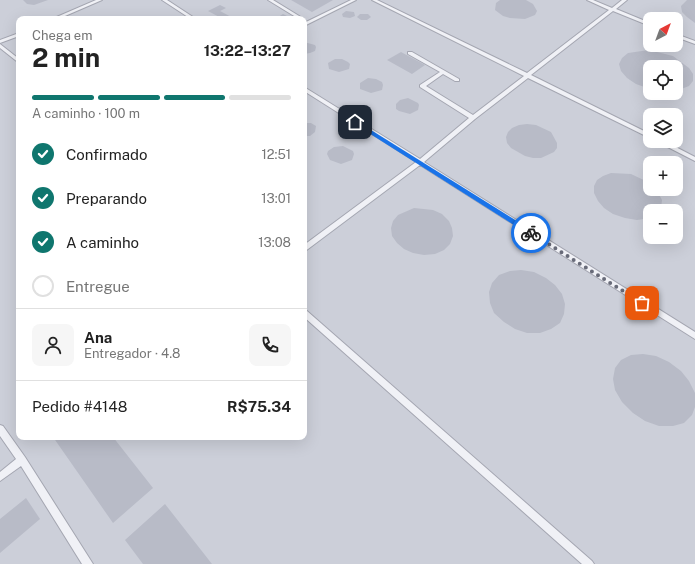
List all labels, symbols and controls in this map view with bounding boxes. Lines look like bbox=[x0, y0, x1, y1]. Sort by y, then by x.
north arrow bbox=[643, 12, 683, 52]
map controls bbox=[643, 12, 683, 244]
text: Chega em bbox=[32, 28, 92, 43]
text: 2 min bbox=[32, 42, 100, 73]
text: 13:22–13:27 bbox=[204, 42, 291, 59]
button: locate bbox=[643, 60, 683, 100]
pin bbox=[338, 105, 372, 139]
text: A caminho · 100 m bbox=[32, 106, 140, 121]
button: layers bbox=[643, 108, 683, 148]
icon: home bbox=[344, 111, 366, 133]
icon: check bbox=[32, 143, 54, 165]
text: Confirmado bbox=[66, 146, 147, 163]
text: 12:51 bbox=[261, 147, 291, 162]
button: + bbox=[643, 156, 683, 196]
icon: check bbox=[32, 187, 54, 209]
text: Preparando bbox=[66, 190, 147, 207]
text: 13:01 bbox=[261, 191, 291, 206]
button: − bbox=[643, 204, 683, 244]
courier bbox=[511, 213, 551, 253]
icon: bike bbox=[520, 222, 542, 244]
icon: check bbox=[32, 231, 54, 253]
text: A caminho bbox=[66, 234, 139, 251]
text: 13:08 bbox=[258, 235, 291, 250]
text: Entregue bbox=[66, 278, 130, 295]
pin bbox=[625, 286, 659, 320]
icon: bag bbox=[631, 292, 653, 314]
button: person bbox=[32, 324, 74, 366]
button: phone bbox=[249, 324, 291, 366]
text: Ana bbox=[84, 329, 112, 346]
text: Entregador · 4.8 bbox=[84, 346, 180, 361]
text: Pedido #4148 bbox=[32, 398, 127, 415]
text: R$75.34 bbox=[227, 398, 291, 415]

